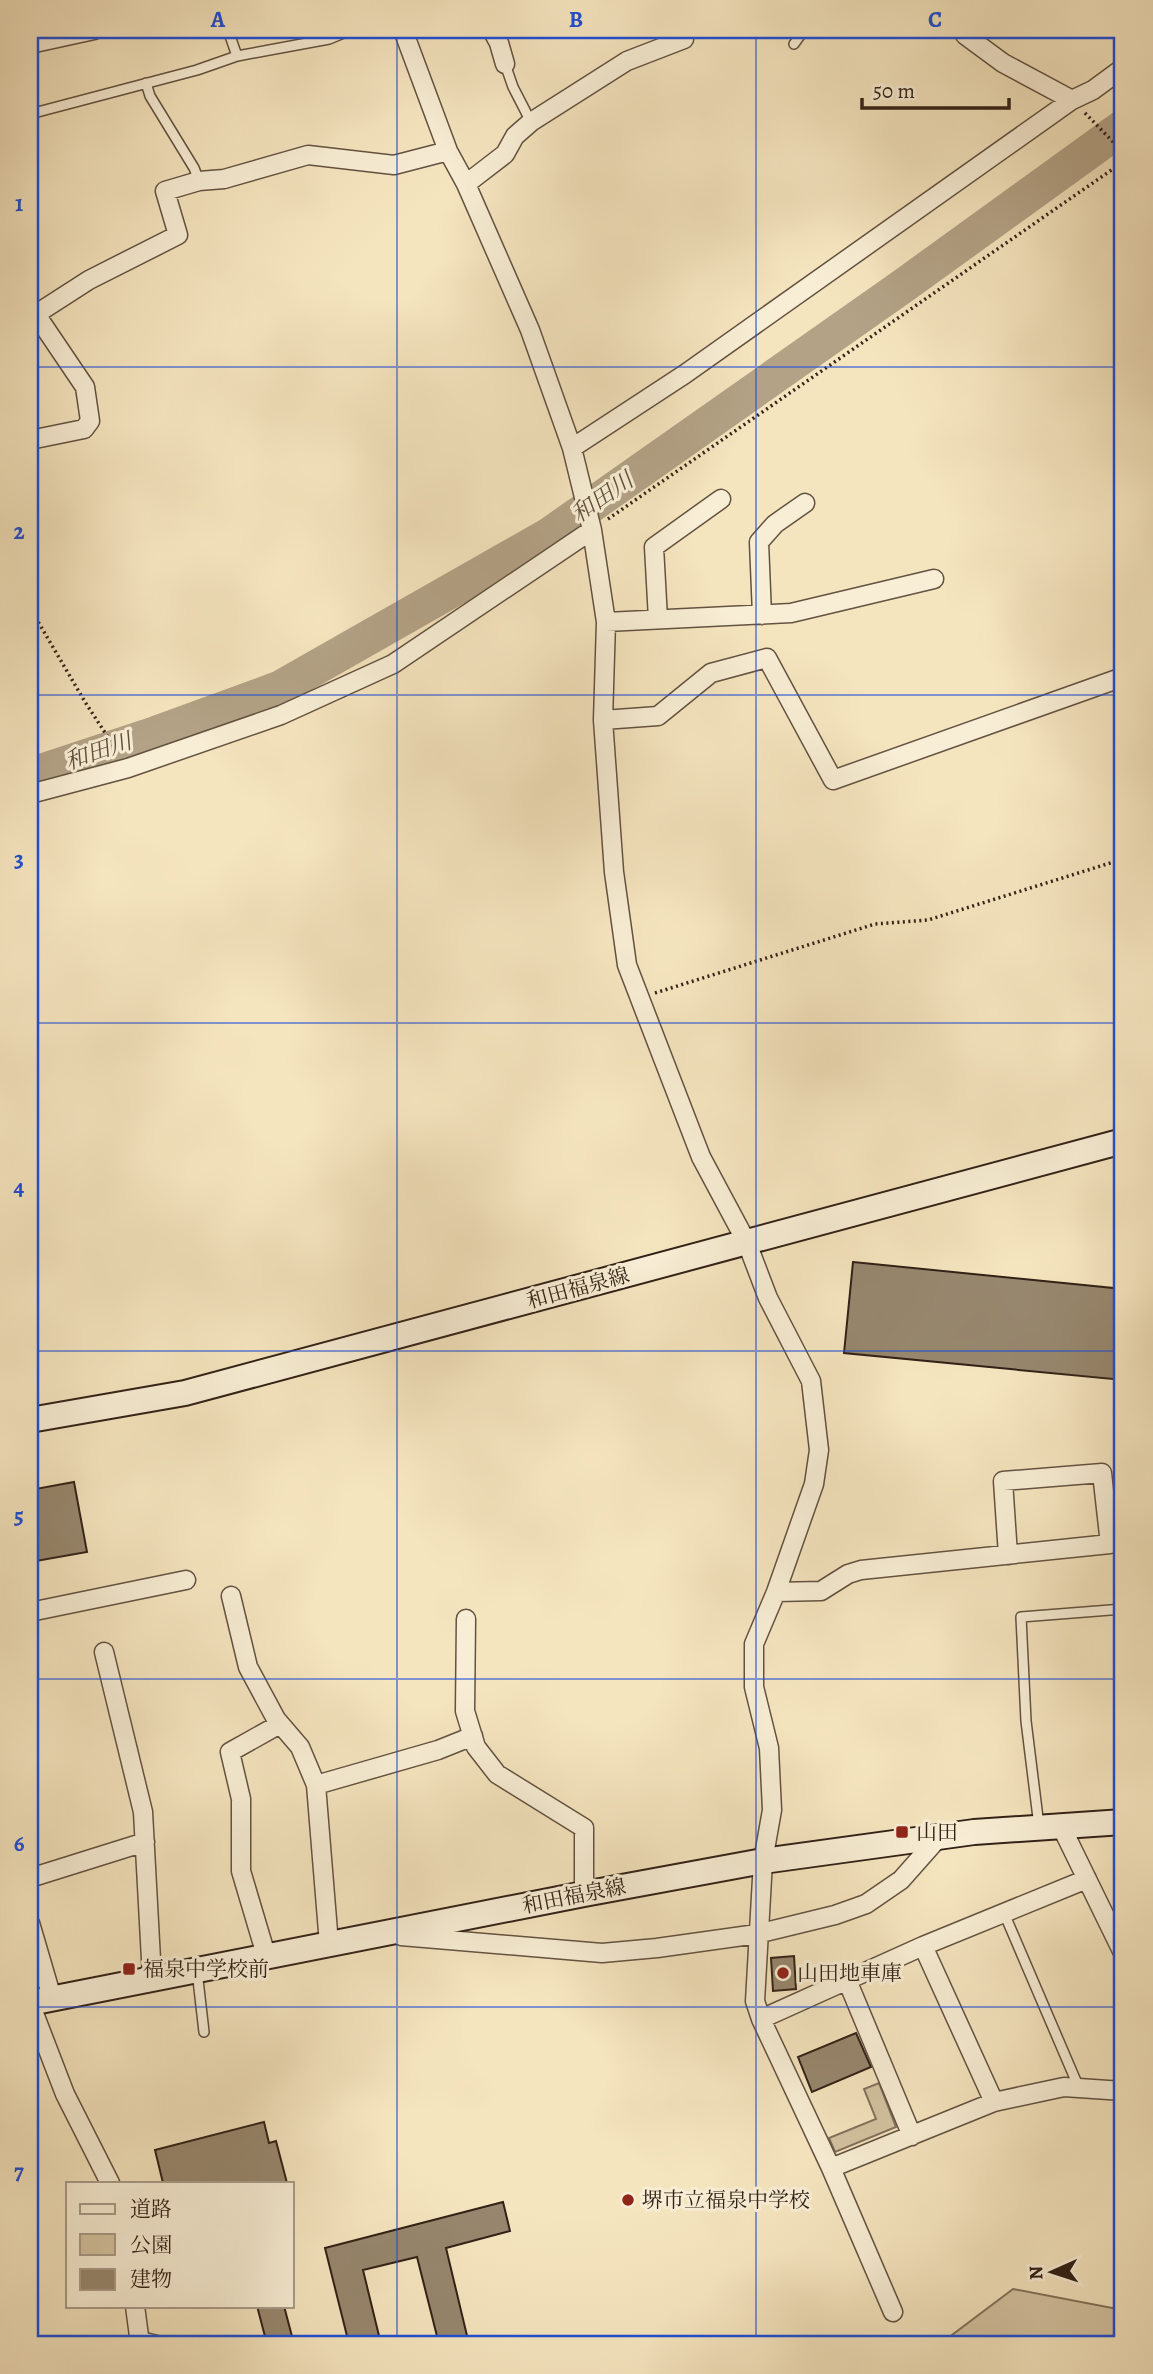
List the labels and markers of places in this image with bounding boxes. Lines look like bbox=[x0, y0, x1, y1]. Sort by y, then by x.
place label: 山田 bbox=[916, 1818, 958, 1846]
marker: 山田 bbox=[894, 1824, 910, 1840]
place label: 福泉中学校前 bbox=[143, 1955, 269, 1983]
place label: 山田地車庫 bbox=[797, 1959, 902, 1987]
marker: 福泉中学校前 bbox=[121, 1961, 137, 1977]
marker: 山田地車庫 bbox=[775, 1965, 791, 1981]
place label: 堺市立福泉中学校 bbox=[642, 2186, 810, 2214]
marker: 堺市立福泉中学校 bbox=[620, 2192, 636, 2208]

